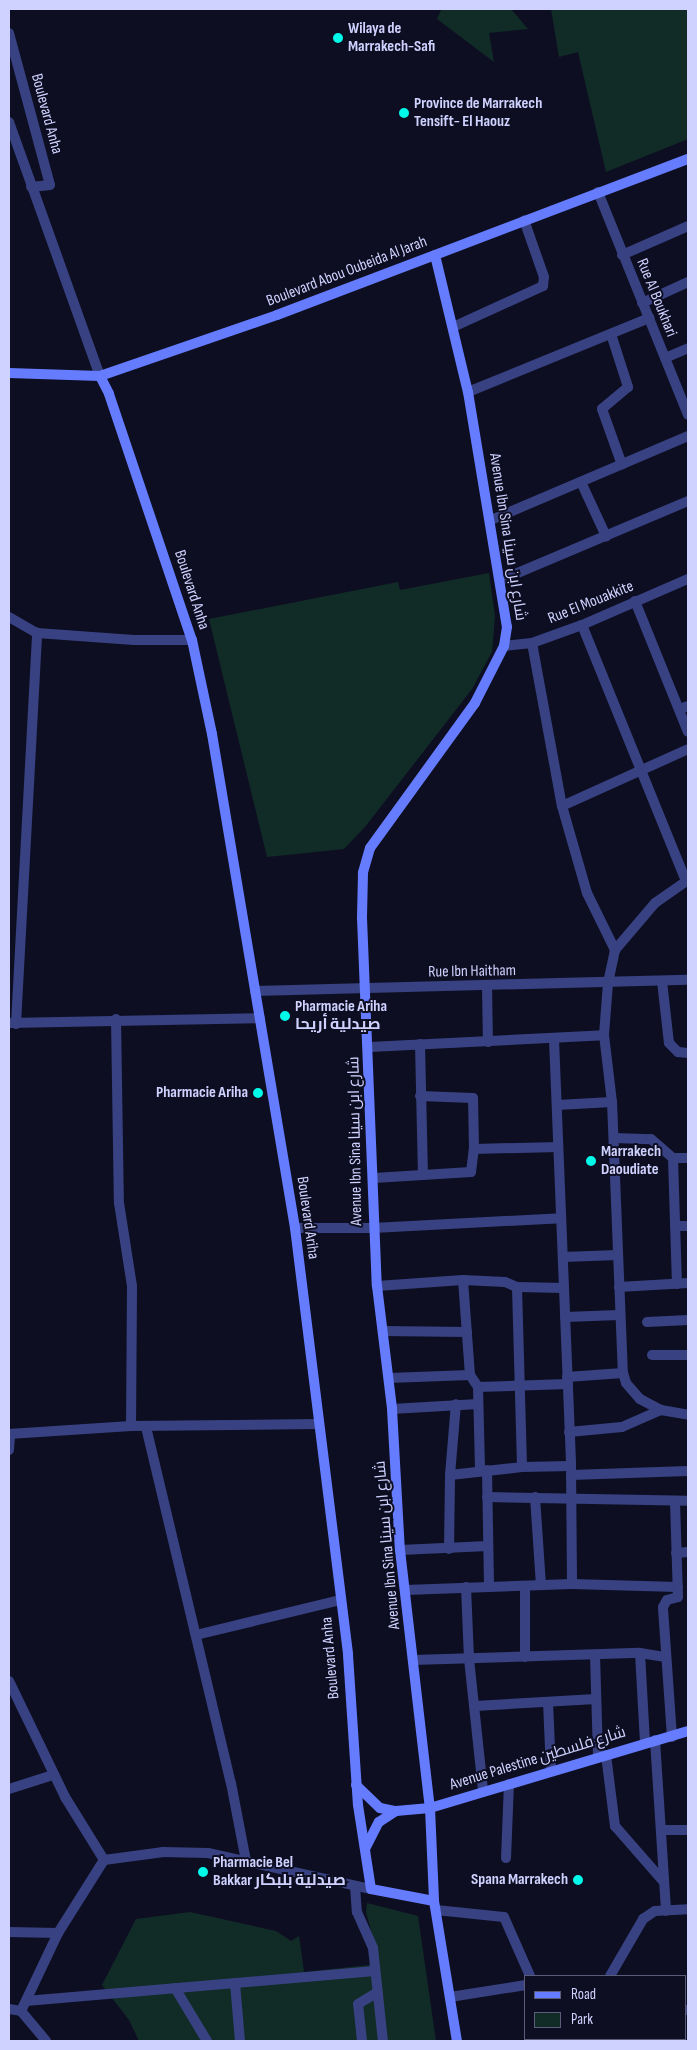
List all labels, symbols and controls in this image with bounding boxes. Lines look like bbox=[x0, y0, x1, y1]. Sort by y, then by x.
place label: Wilaya de Marrakech-Safi bbox=[348, 19, 435, 57]
marker: Wilaya de Marrakech-Safi bbox=[332, 32, 344, 44]
street label: Boulevard Anha bbox=[26, 72, 66, 156]
place label: Province de Marrakech Tensift- El Haouz bbox=[414, 94, 542, 132]
marker: Province de Marrakech Tensift- El Haouz bbox=[398, 107, 410, 119]
street label: Boulevard Abou Oubeida Al Jarah bbox=[264, 233, 430, 311]
street label: Rue Al Boukhari bbox=[632, 256, 680, 340]
street label: Avenue Ibn Sina شارع ابن سينا bbox=[484, 452, 530, 622]
street label: Boulevard Anha bbox=[169, 548, 213, 632]
street label: Rue El Mouakkite bbox=[545, 577, 637, 629]
street label: Rue Ibn Haitham bbox=[428, 962, 516, 982]
place label: Pharmacie Ariha صيدلية أريحا bbox=[295, 997, 387, 1035]
marker: Pharmacie Ariha صيدلية أريحا bbox=[279, 1010, 291, 1022]
street label: Avenue Ibn Sina شارع ابن سينا bbox=[345, 1056, 367, 1226]
place label: Pharmacie Ariha bbox=[156, 1083, 248, 1103]
marker: Pharmacie Ariha bbox=[252, 1087, 264, 1099]
place label: Marrakech Daoudiate bbox=[601, 1142, 661, 1180]
marker: Marrakech Daoudiate bbox=[585, 1155, 597, 1167]
street label: Boulevard Ariha bbox=[292, 1176, 322, 1260]
street label: Avenue Ibn Sina شارع ابن سينا bbox=[371, 1460, 405, 1630]
street label: Boulevard Anha bbox=[318, 1616, 344, 1700]
street label: Avenue Palestine شارع فلسطين bbox=[448, 1723, 628, 1795]
place label: Pharmacie Bel Bakkar صيدلية بلبكار bbox=[213, 1853, 346, 1891]
marker: Pharmacie Bel Bakkar صيدلية بلبكار bbox=[197, 1866, 209, 1878]
place label: Spana Marrakech bbox=[471, 1870, 568, 1890]
marker: Spana Marrakech bbox=[572, 1874, 584, 1886]
legend bbox=[524, 1975, 687, 2040]
text: Road bbox=[571, 1985, 596, 2004]
text: Park bbox=[571, 2010, 593, 2029]

